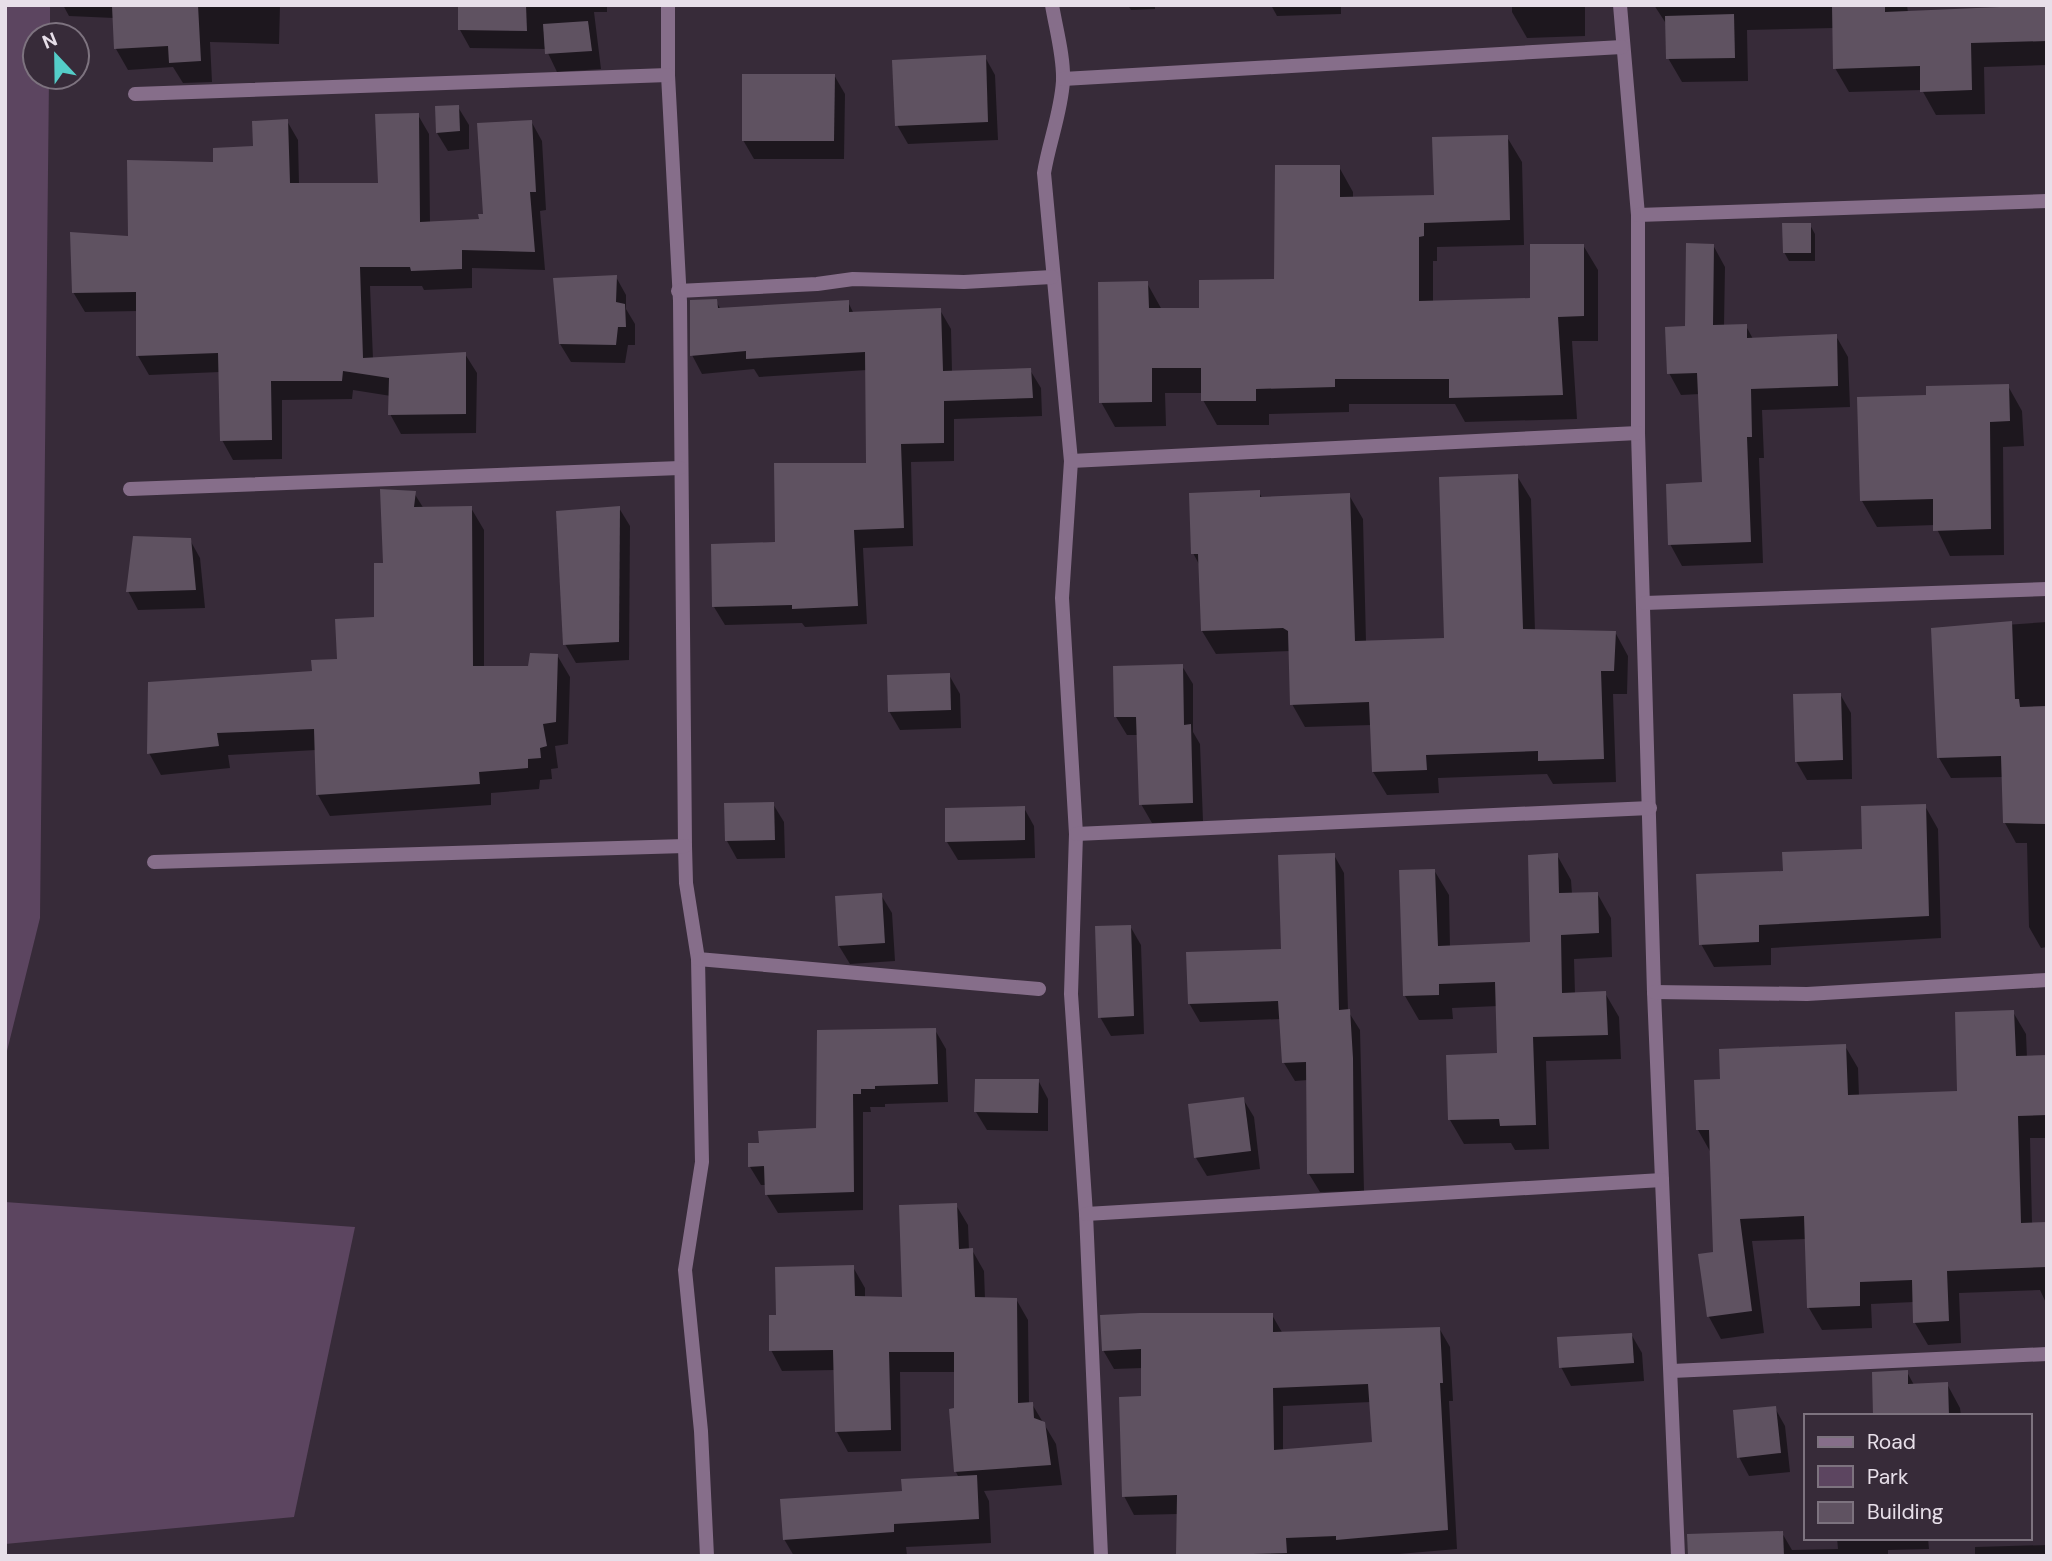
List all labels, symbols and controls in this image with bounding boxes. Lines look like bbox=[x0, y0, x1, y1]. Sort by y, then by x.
north arrow bbox=[21, 21, 91, 91]
text: N bbox=[39, 27, 61, 55]
legend bbox=[1804, 1414, 2031, 1540]
text: Road bbox=[1867, 1428, 1916, 1456]
text: Park bbox=[1867, 1463, 1909, 1491]
text: Building bbox=[1867, 1498, 1944, 1526]

